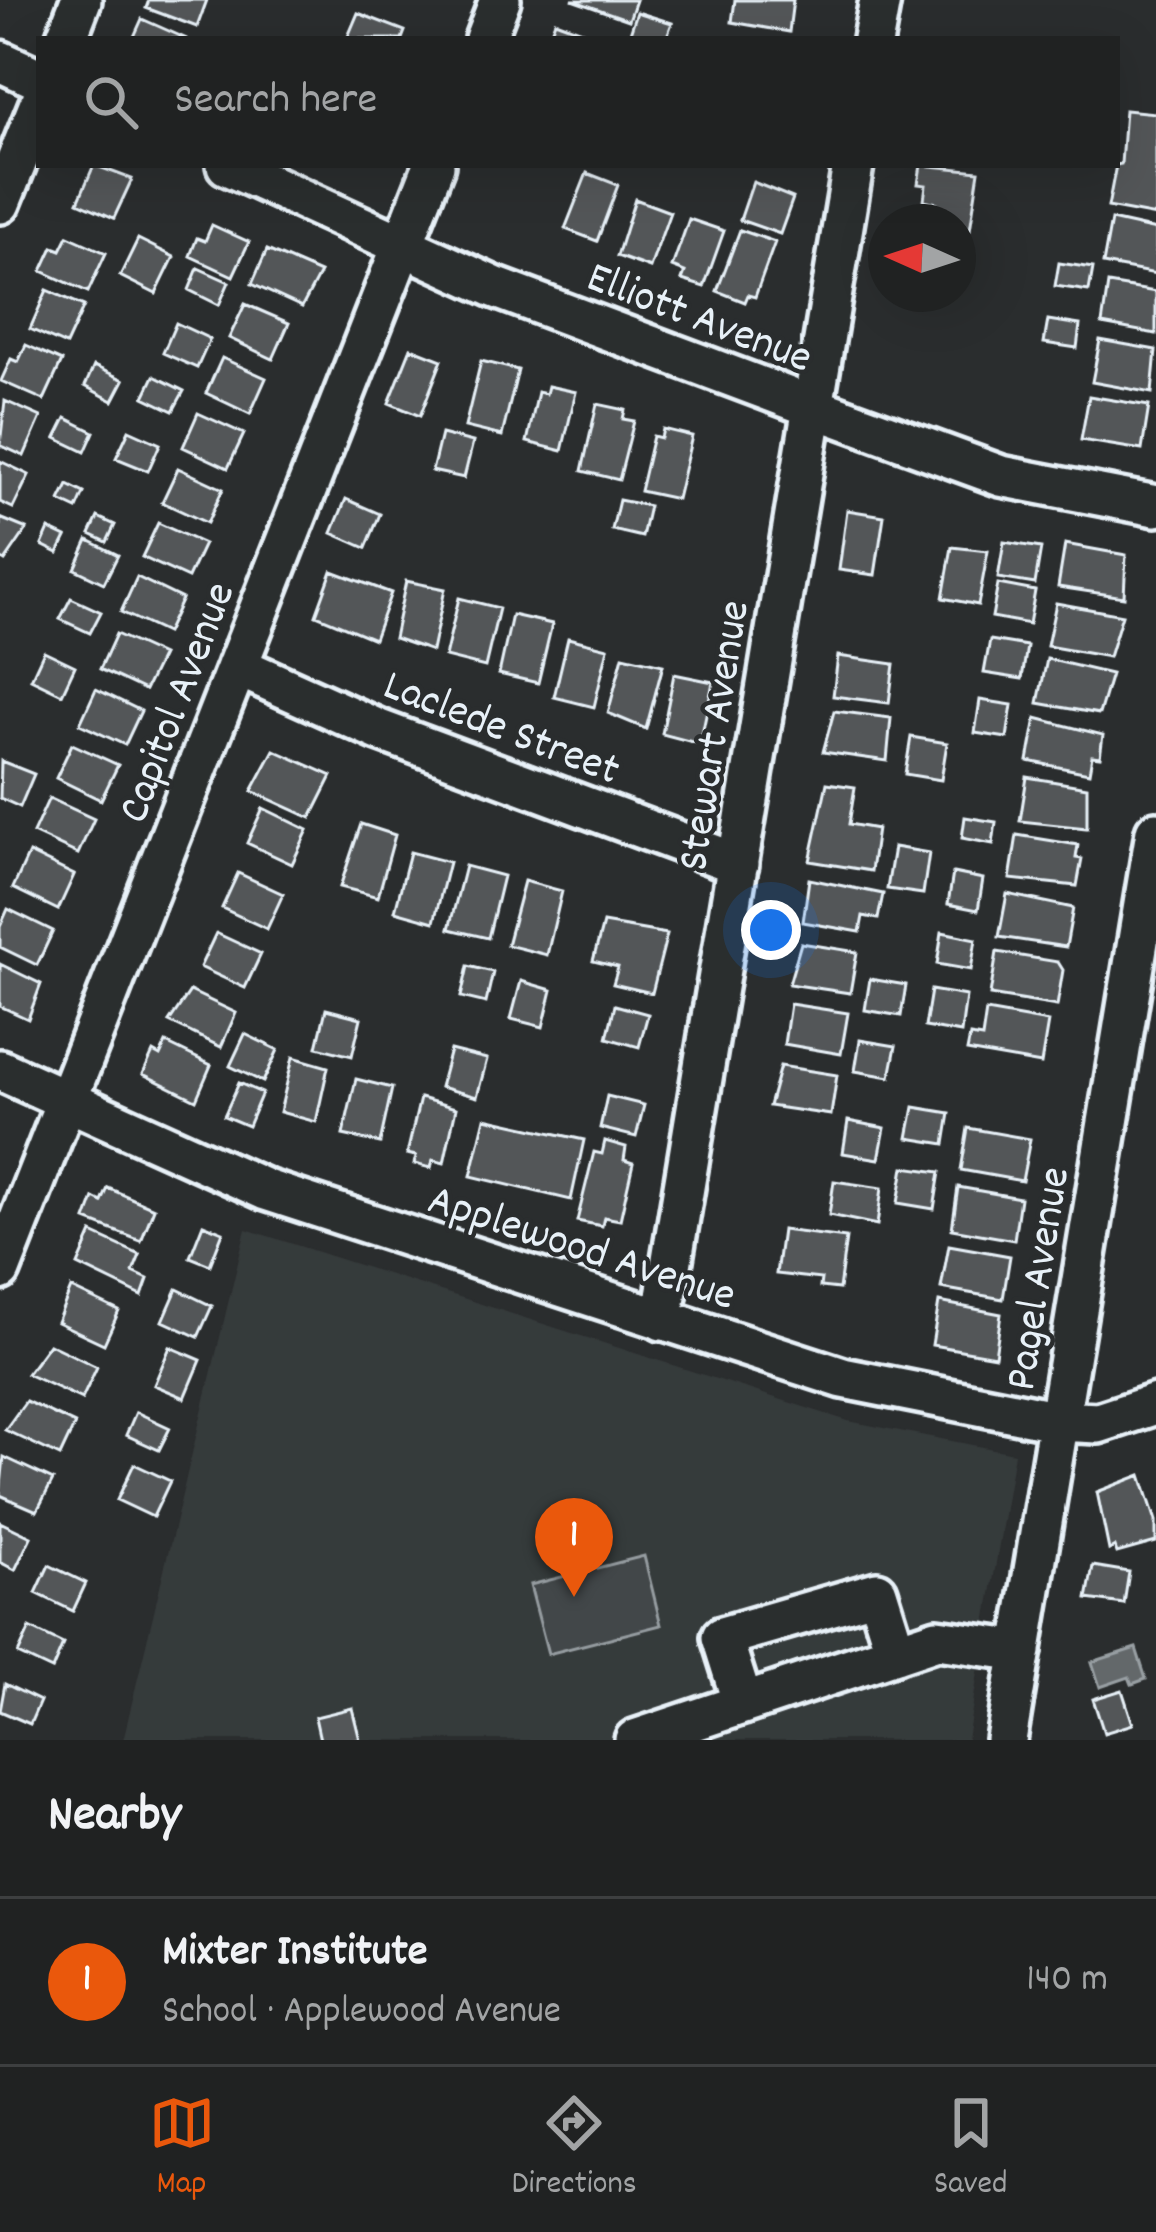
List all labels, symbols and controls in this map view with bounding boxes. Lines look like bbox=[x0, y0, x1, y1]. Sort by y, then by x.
search box bbox=[36, 36, 1120, 168]
icon: search bbox=[78, 69, 144, 135]
text: Search here bbox=[174, 70, 377, 134]
north arrow bbox=[868, 204, 976, 312]
street label: Elliott Avenue bbox=[577, 248, 820, 393]
street label: Capitol Avenue bbox=[104, 574, 255, 833]
street label: Stewart Avenue bbox=[664, 596, 770, 876]
street label: Laclede Street bbox=[373, 656, 628, 805]
your location bbox=[741, 900, 801, 960]
street label: Pagel Avenue bbox=[992, 1163, 1090, 1395]
street label: Applewood Avenue bbox=[419, 1171, 743, 1331]
pin: 1 bbox=[535, 1498, 613, 1597]
text: Nearby bbox=[48, 1782, 181, 1854]
text: Mixter Institute bbox=[162, 1922, 428, 1986]
text: 1 bbox=[83, 1954, 91, 2009]
text: 140 m bbox=[1026, 1954, 1108, 2009]
text: School · Applewood Avenue bbox=[162, 1986, 561, 2041]
tab: Map bbox=[149, 2090, 215, 2209]
tab: Directions bbox=[512, 2090, 637, 2209]
tab: Saved bbox=[934, 2090, 1007, 2209]

